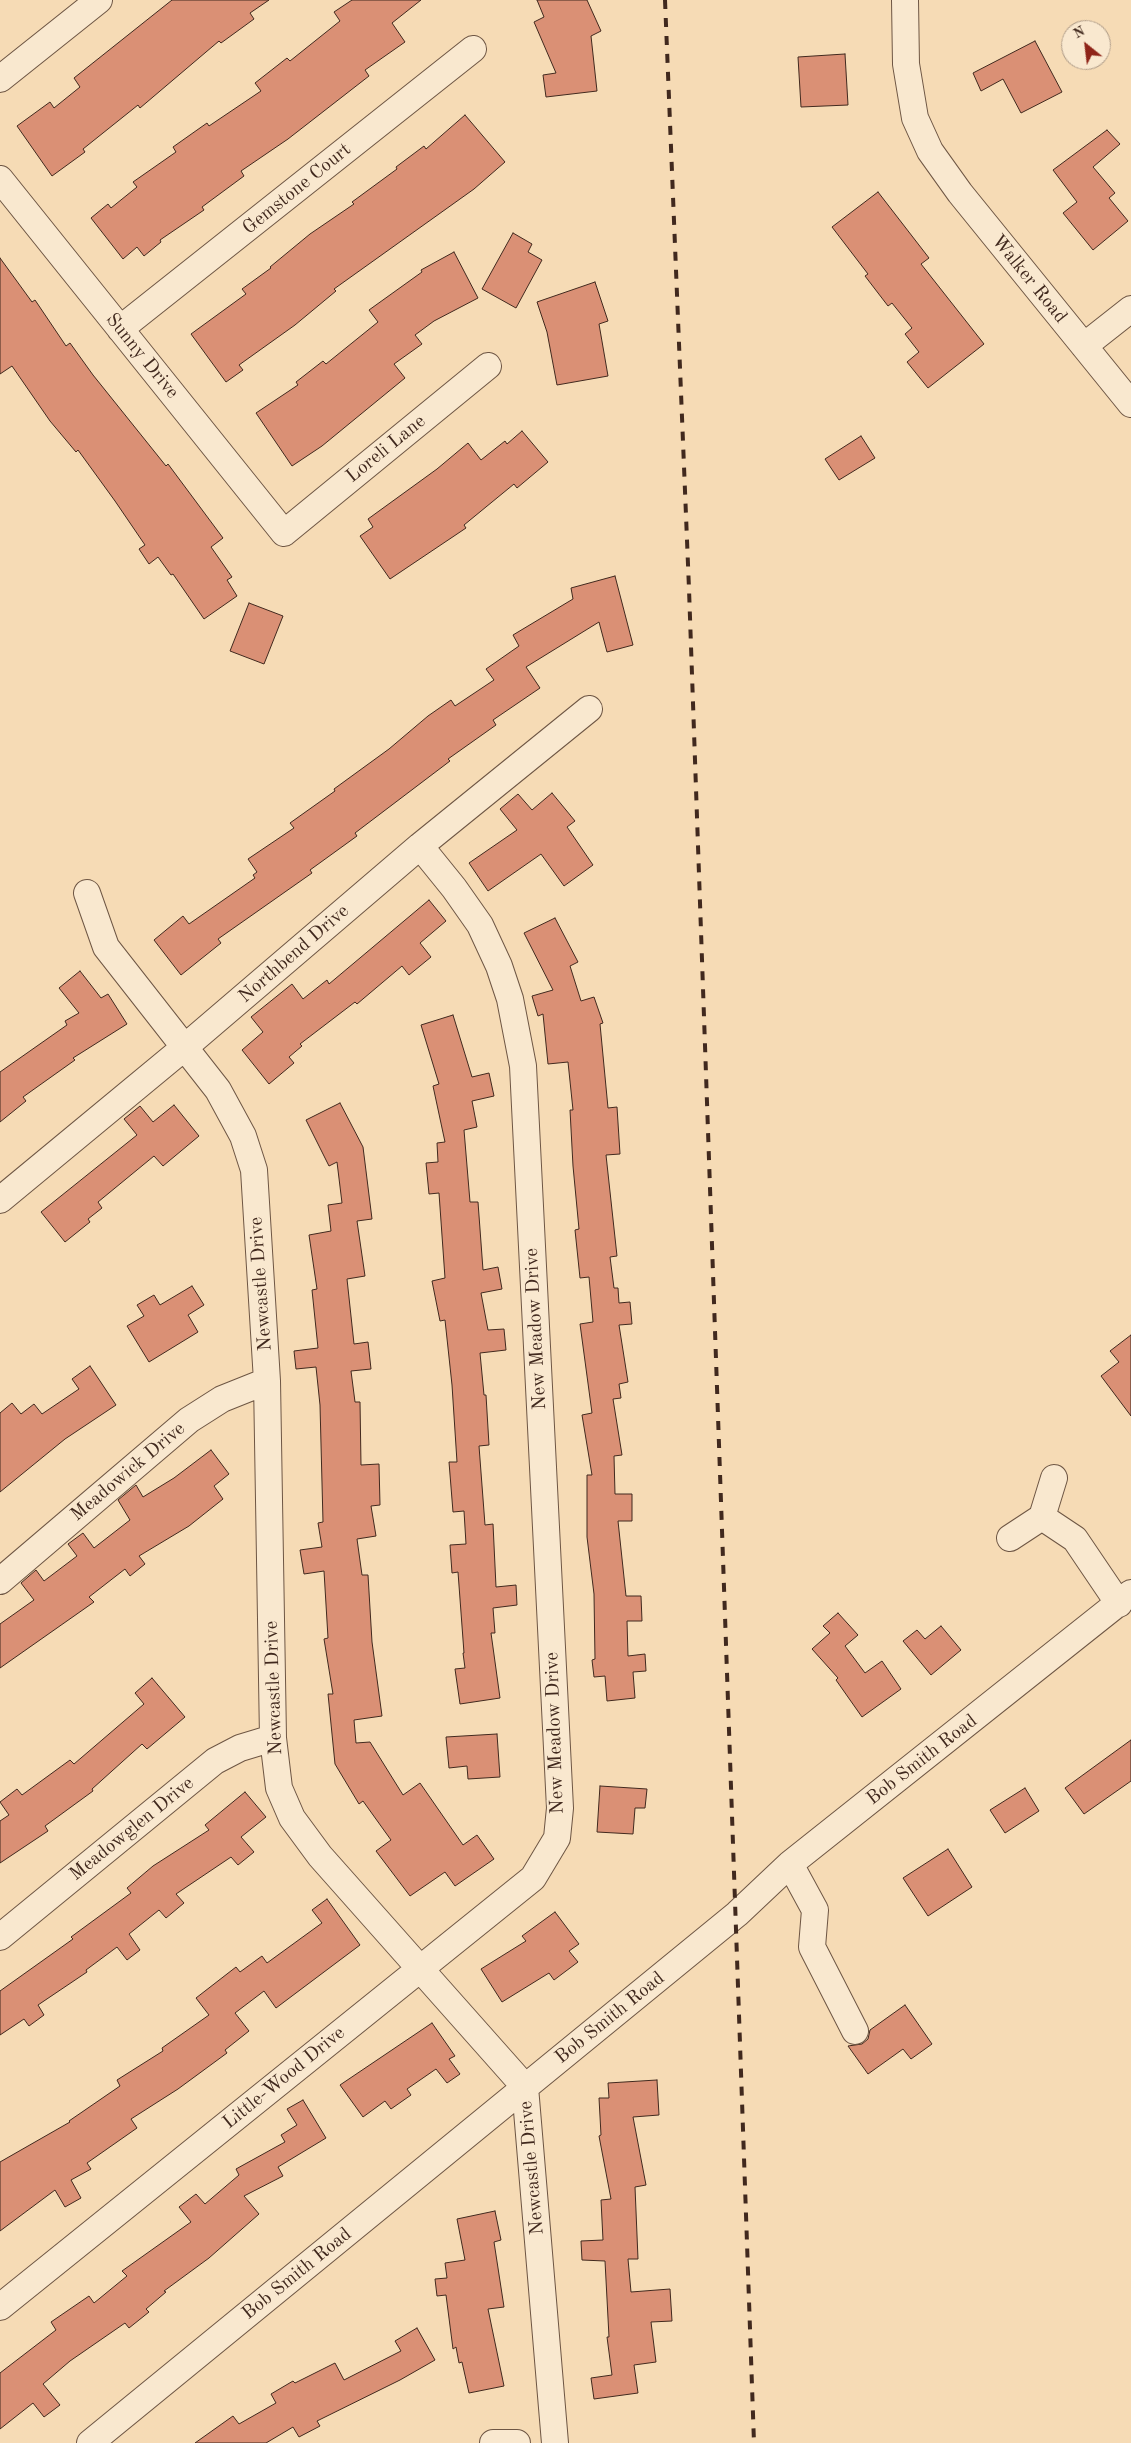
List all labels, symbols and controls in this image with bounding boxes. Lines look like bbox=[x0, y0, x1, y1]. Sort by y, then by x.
north arrow bbox=[1061, 20, 1111, 70]
text: N bbox=[1071, 24, 1087, 41]
street label: Gemstone Court bbox=[238, 138, 356, 240]
street label: Walker Road bbox=[986, 230, 1072, 328]
street label: Sunny Drive bbox=[101, 309, 183, 403]
street label: Loreli Lane bbox=[342, 410, 430, 488]
street label: Northbend Drive bbox=[234, 900, 354, 1008]
street label: Newcastle Drive bbox=[245, 1216, 277, 1352]
street label: New Meadow Drive bbox=[520, 1247, 552, 1411]
street label: Meadowick Drive bbox=[66, 1418, 190, 1526]
street label: Newcastle Drive bbox=[260, 1620, 288, 1756]
street label: New Meadow Drive bbox=[541, 1652, 569, 1814]
street label: Bob Smith Road bbox=[862, 1710, 982, 1810]
street label: Meadowglen Drive bbox=[65, 1772, 199, 1886]
street label: Bob Smith Road bbox=[551, 1967, 669, 2069]
street label: Little-Wood Drive bbox=[218, 2022, 350, 2134]
street label: Newcastle Drive bbox=[515, 2100, 549, 2236]
street label: Bob Smith Road bbox=[238, 2223, 356, 2325]

